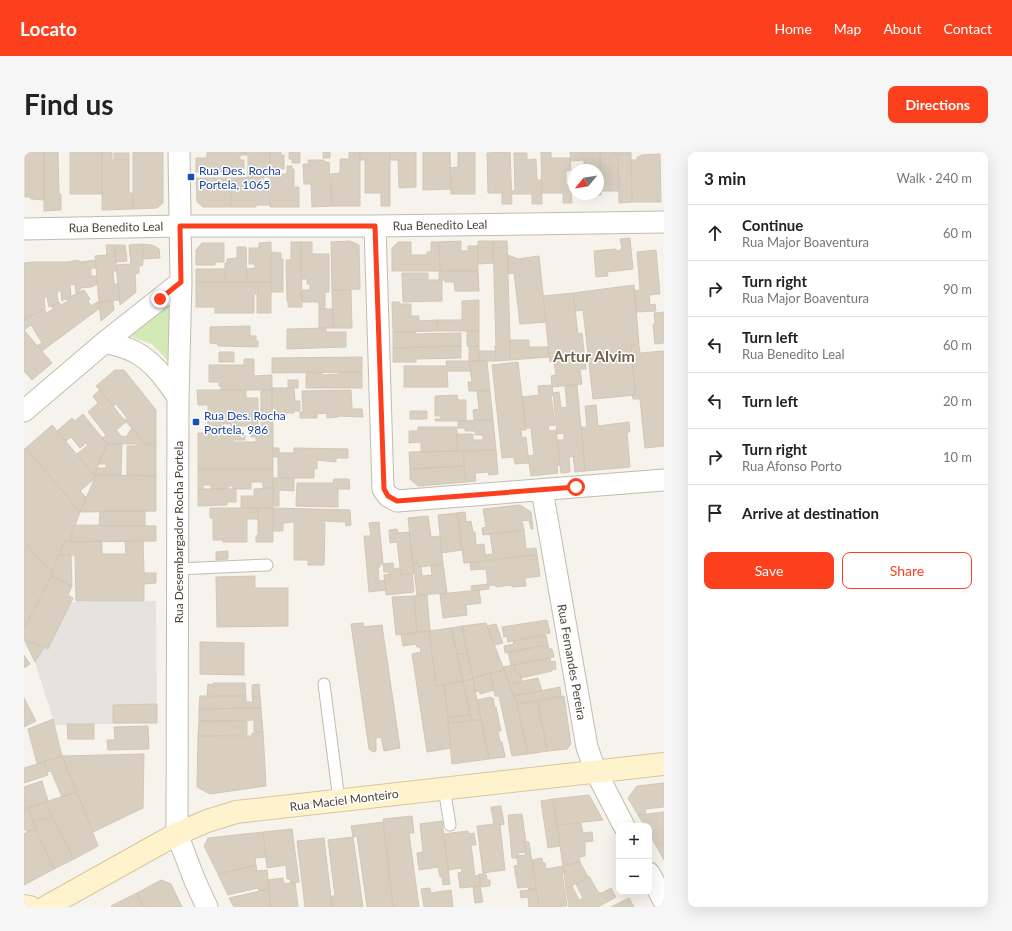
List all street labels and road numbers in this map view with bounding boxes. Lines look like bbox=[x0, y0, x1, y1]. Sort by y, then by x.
street label: Rua Benedito Leal bbox=[393, 217, 487, 233]
street label: Rua Benedito Leal bbox=[69, 219, 163, 235]
street label: Rua Desembargador Rocha Portela bbox=[171, 441, 186, 623]
street label: Rua Fernandes Pereira bbox=[554, 603, 590, 721]
street label: Rua Maciel Monteiro bbox=[289, 786, 399, 814]

